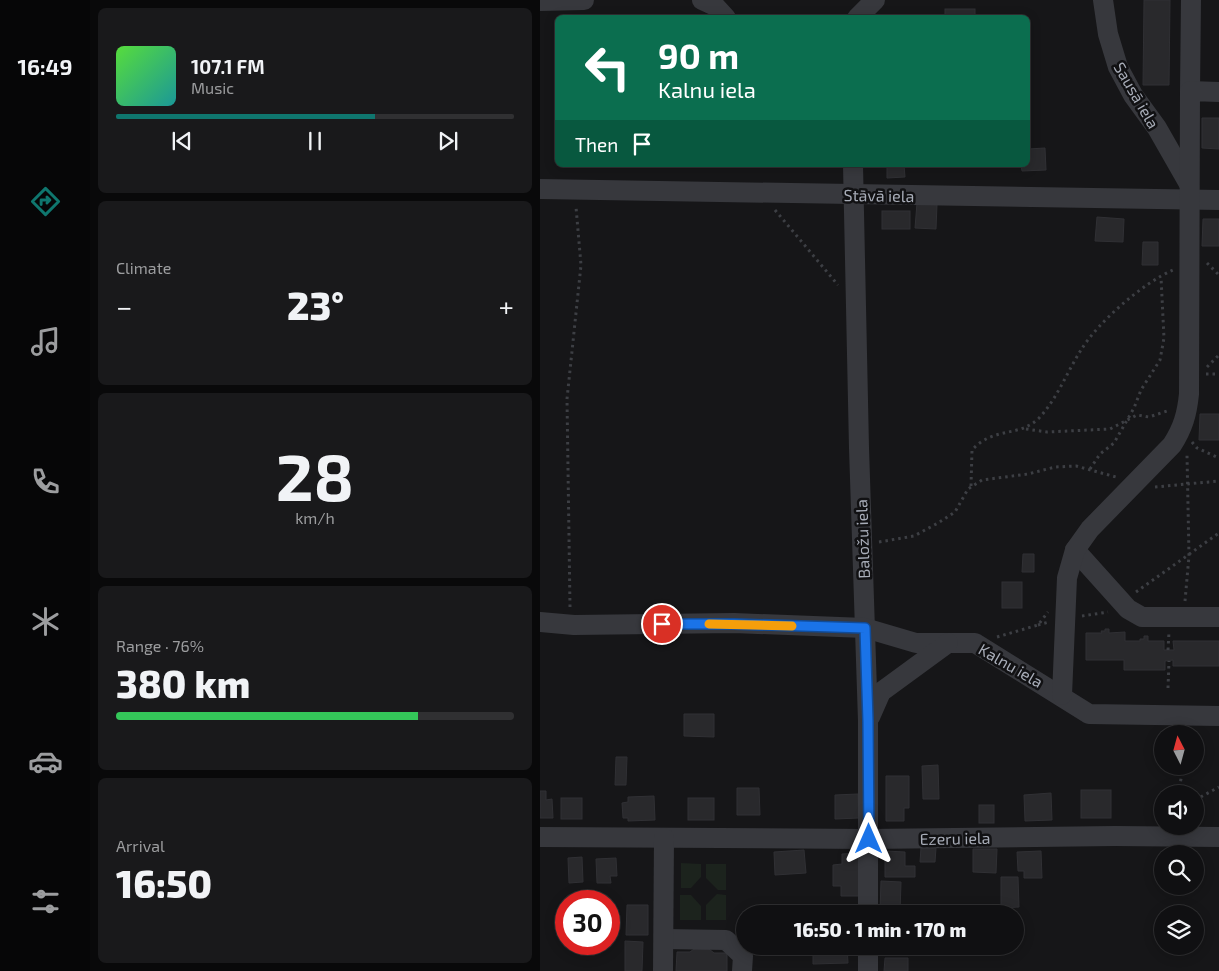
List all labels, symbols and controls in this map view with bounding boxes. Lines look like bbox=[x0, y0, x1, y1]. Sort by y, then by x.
text: 90 m bbox=[658, 34, 739, 76]
icon: left bbox=[575, 35, 640, 100]
text: 16:49 bbox=[17, 53, 73, 79]
text: 107.1 FM bbox=[191, 55, 265, 78]
street label: Sausā iela bbox=[1110, 58, 1164, 132]
text: Kalnu iela bbox=[658, 76, 756, 102]
text: Music bbox=[191, 78, 234, 97]
icon: previous bbox=[168, 127, 196, 155]
icon: pause bbox=[301, 127, 329, 155]
icon: next bbox=[434, 127, 462, 155]
icon: arrive bbox=[628, 130, 656, 158]
text: Then bbox=[575, 133, 618, 156]
icon: directions bbox=[28, 184, 63, 219]
street label: Stāvā iela bbox=[844, 185, 914, 205]
text: Climate bbox=[116, 258, 171, 277]
text: 23° bbox=[287, 282, 344, 328]
text: − bbox=[116, 289, 132, 323]
text: + bbox=[499, 289, 514, 323]
icon: music bbox=[28, 324, 63, 359]
text: 28 bbox=[276, 436, 354, 514]
icon: phone bbox=[28, 464, 63, 499]
street label: Baložu iela bbox=[851, 499, 873, 579]
text: km/h bbox=[295, 508, 335, 527]
pin bbox=[641, 603, 683, 645]
icon: climate bbox=[28, 604, 63, 639]
icon: arrive bbox=[648, 610, 676, 638]
text: Range · 76% bbox=[116, 636, 204, 655]
street label: Kalnu iela bbox=[975, 639, 1047, 691]
text: 380 km bbox=[116, 660, 250, 706]
north arrow bbox=[1154, 725, 1204, 775]
map controls bbox=[1154, 725, 1204, 955]
icon: car bbox=[28, 744, 63, 779]
button: sound bbox=[1154, 785, 1204, 835]
position arrow bbox=[842, 812, 894, 864]
street label: Ezeru iela bbox=[919, 828, 991, 848]
text: Arrival bbox=[116, 836, 165, 855]
button: search bbox=[1154, 845, 1204, 895]
text: 16:50 bbox=[116, 860, 212, 906]
icon: filters bbox=[28, 884, 63, 919]
speed limit sign: 30 bbox=[555, 890, 620, 955]
button: layers bbox=[1154, 905, 1204, 955]
text: 16:50 · 1 min · 170 m bbox=[794, 918, 966, 941]

